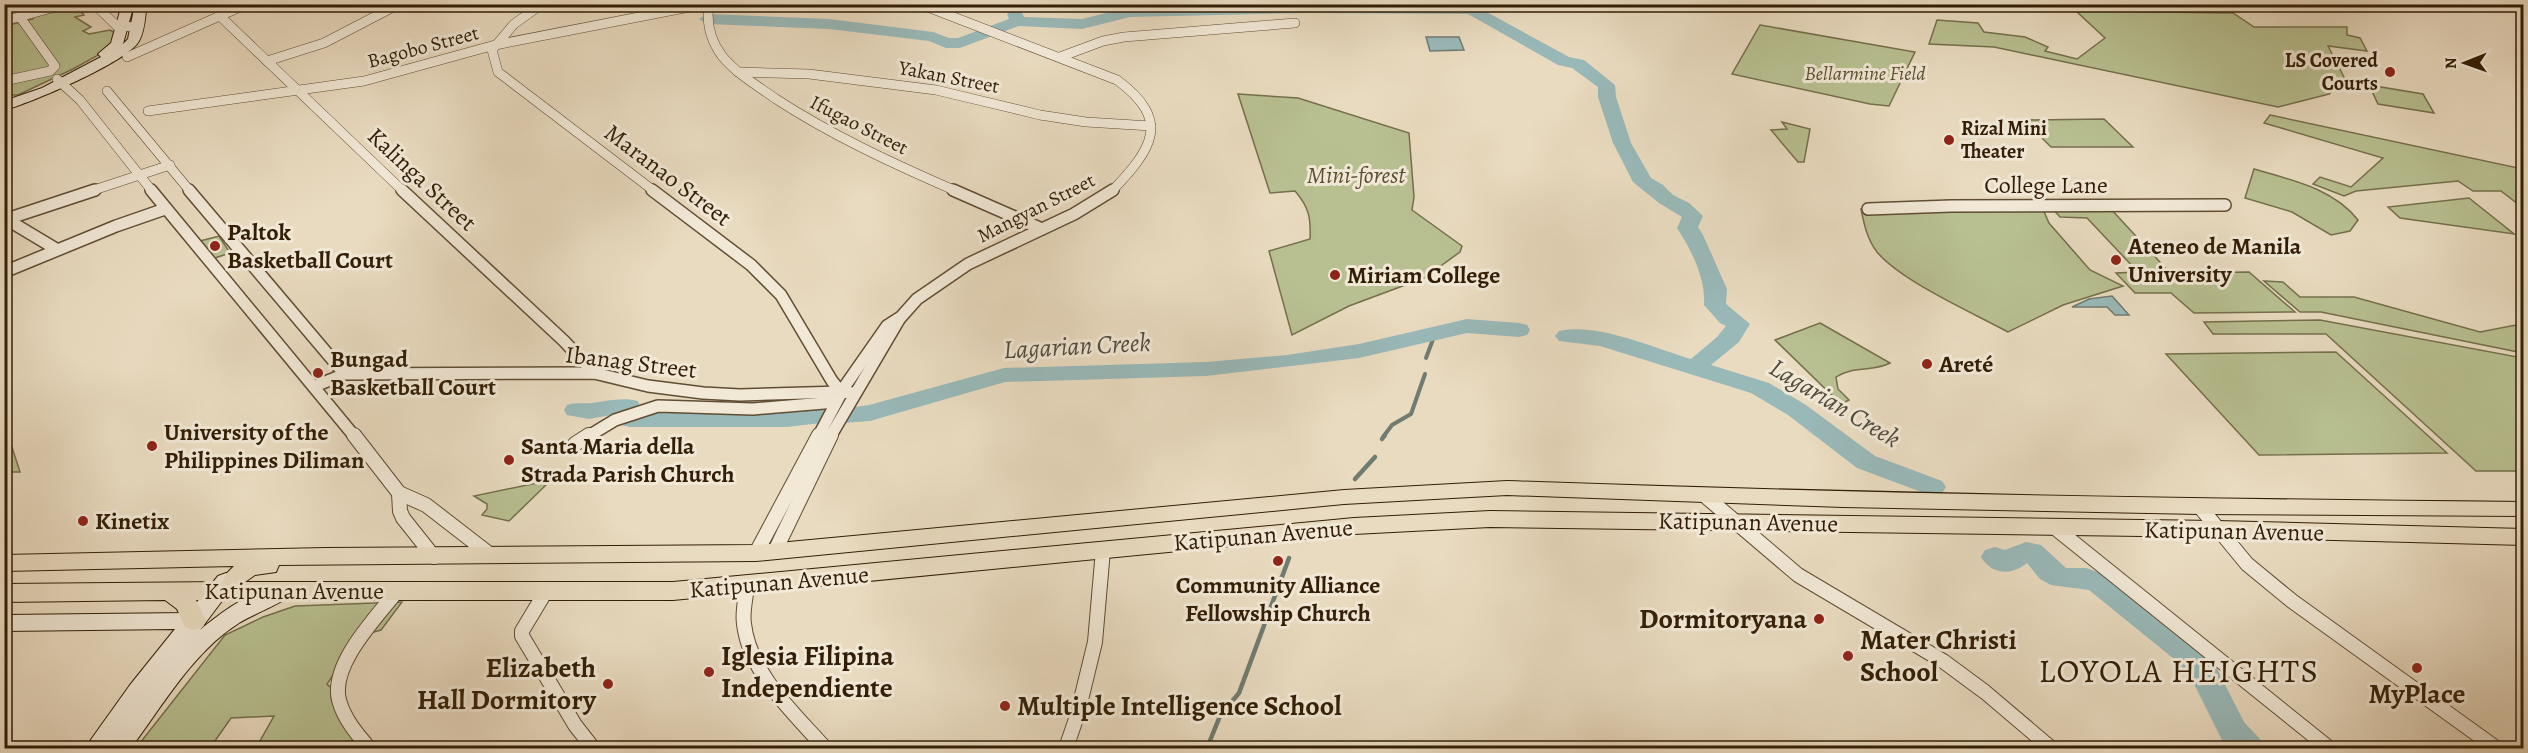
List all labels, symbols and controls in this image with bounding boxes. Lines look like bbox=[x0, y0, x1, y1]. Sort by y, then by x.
street label: Bagobo Street bbox=[364, 19, 482, 75]
north arrow bbox=[2435, 33, 2495, 93]
place label: LS Covered Courts bbox=[2285, 47, 2378, 97]
street label: Yakan Street bbox=[895, 54, 1002, 100]
text: N bbox=[2440, 57, 2462, 69]
park label: Bellarmine Field bbox=[1804, 60, 1926, 87]
marker: LS Covered Courts bbox=[2383, 65, 2397, 79]
street label: Ifugao Street bbox=[805, 89, 913, 161]
place label: Rizal Mini Theater bbox=[1961, 115, 2047, 165]
street label: Maranao Street bbox=[598, 117, 738, 233]
street label: Kalinga Street bbox=[360, 120, 484, 238]
marker: Rizal Mini Theater bbox=[1942, 133, 1956, 147]
park label: Mini-forest bbox=[1307, 159, 1406, 191]
street label: Mangyan Street bbox=[972, 166, 1100, 249]
street label: College Lane bbox=[1984, 169, 2108, 201]
place label: Paltok Basketball Court bbox=[227, 216, 393, 276]
place label: Ateneo de Manila University bbox=[2127, 230, 2302, 290]
marker: Paltok Basketball Court bbox=[208, 239, 222, 253]
marker: Ateneo de Manila University bbox=[2109, 253, 2123, 267]
place label: Miriam College bbox=[1347, 259, 1500, 291]
marker: Miriam College bbox=[1328, 268, 1342, 282]
water label: Lagarian Creek bbox=[1003, 325, 1151, 367]
street label: Ibanag Street bbox=[563, 338, 699, 386]
place label: Bungad Basketball Court bbox=[330, 343, 496, 403]
place label: Areté bbox=[1938, 348, 1993, 380]
water label: Lagarian Creek bbox=[1763, 350, 1907, 456]
marker: Areté bbox=[1920, 357, 1934, 371]
marker: Bungad Basketball Court bbox=[311, 366, 325, 380]
place label: University of the Philippines Diliman bbox=[164, 416, 365, 476]
place label: Santa Maria della Strada Parish Church bbox=[521, 430, 735, 490]
marker: University of the Philippines Diliman bbox=[145, 439, 159, 453]
marker: Santa Maria della Strada Parish Church bbox=[502, 453, 516, 467]
street label: Katipunan Avenue bbox=[1658, 504, 1838, 540]
place label: Kinetix bbox=[95, 505, 169, 537]
street label: Katipunan Avenue bbox=[1172, 511, 1354, 559]
street label: Katipunan Avenue bbox=[2144, 513, 2324, 549]
marker: Kinetix bbox=[76, 514, 90, 528]
marker: Community Alliance Fellowship Church bbox=[1271, 554, 1285, 568]
street label: Katipunan Avenue bbox=[688, 558, 870, 606]
place label: Community Alliance Fellowship Church bbox=[1176, 569, 1380, 629]
street label: Katipunan Avenue bbox=[204, 575, 384, 607]
place label: Dormitoryana bbox=[1639, 600, 1807, 638]
marker: Dormitoryana bbox=[1812, 612, 1826, 626]
place label: Mater Christi School bbox=[1860, 621, 2017, 691]
place label: Iglesia Filipina Independiente bbox=[721, 637, 894, 707]
district label: LOYOLA HEIGHTS bbox=[2038, 648, 2320, 693]
place label: Elizabeth Hall Dormitory bbox=[417, 649, 597, 719]
marker: Mater Christi School bbox=[1841, 649, 1855, 663]
marker: MyPlace bbox=[2410, 661, 2424, 675]
marker: Iglesia Filipina Independiente bbox=[702, 665, 716, 679]
place label: MyPlace bbox=[2369, 675, 2466, 713]
marker: Elizabeth Hall Dormitory bbox=[601, 677, 615, 691]
place label: Multiple Intelligence School bbox=[1017, 687, 1342, 725]
marker: Multiple Intelligence School bbox=[998, 699, 1012, 713]

